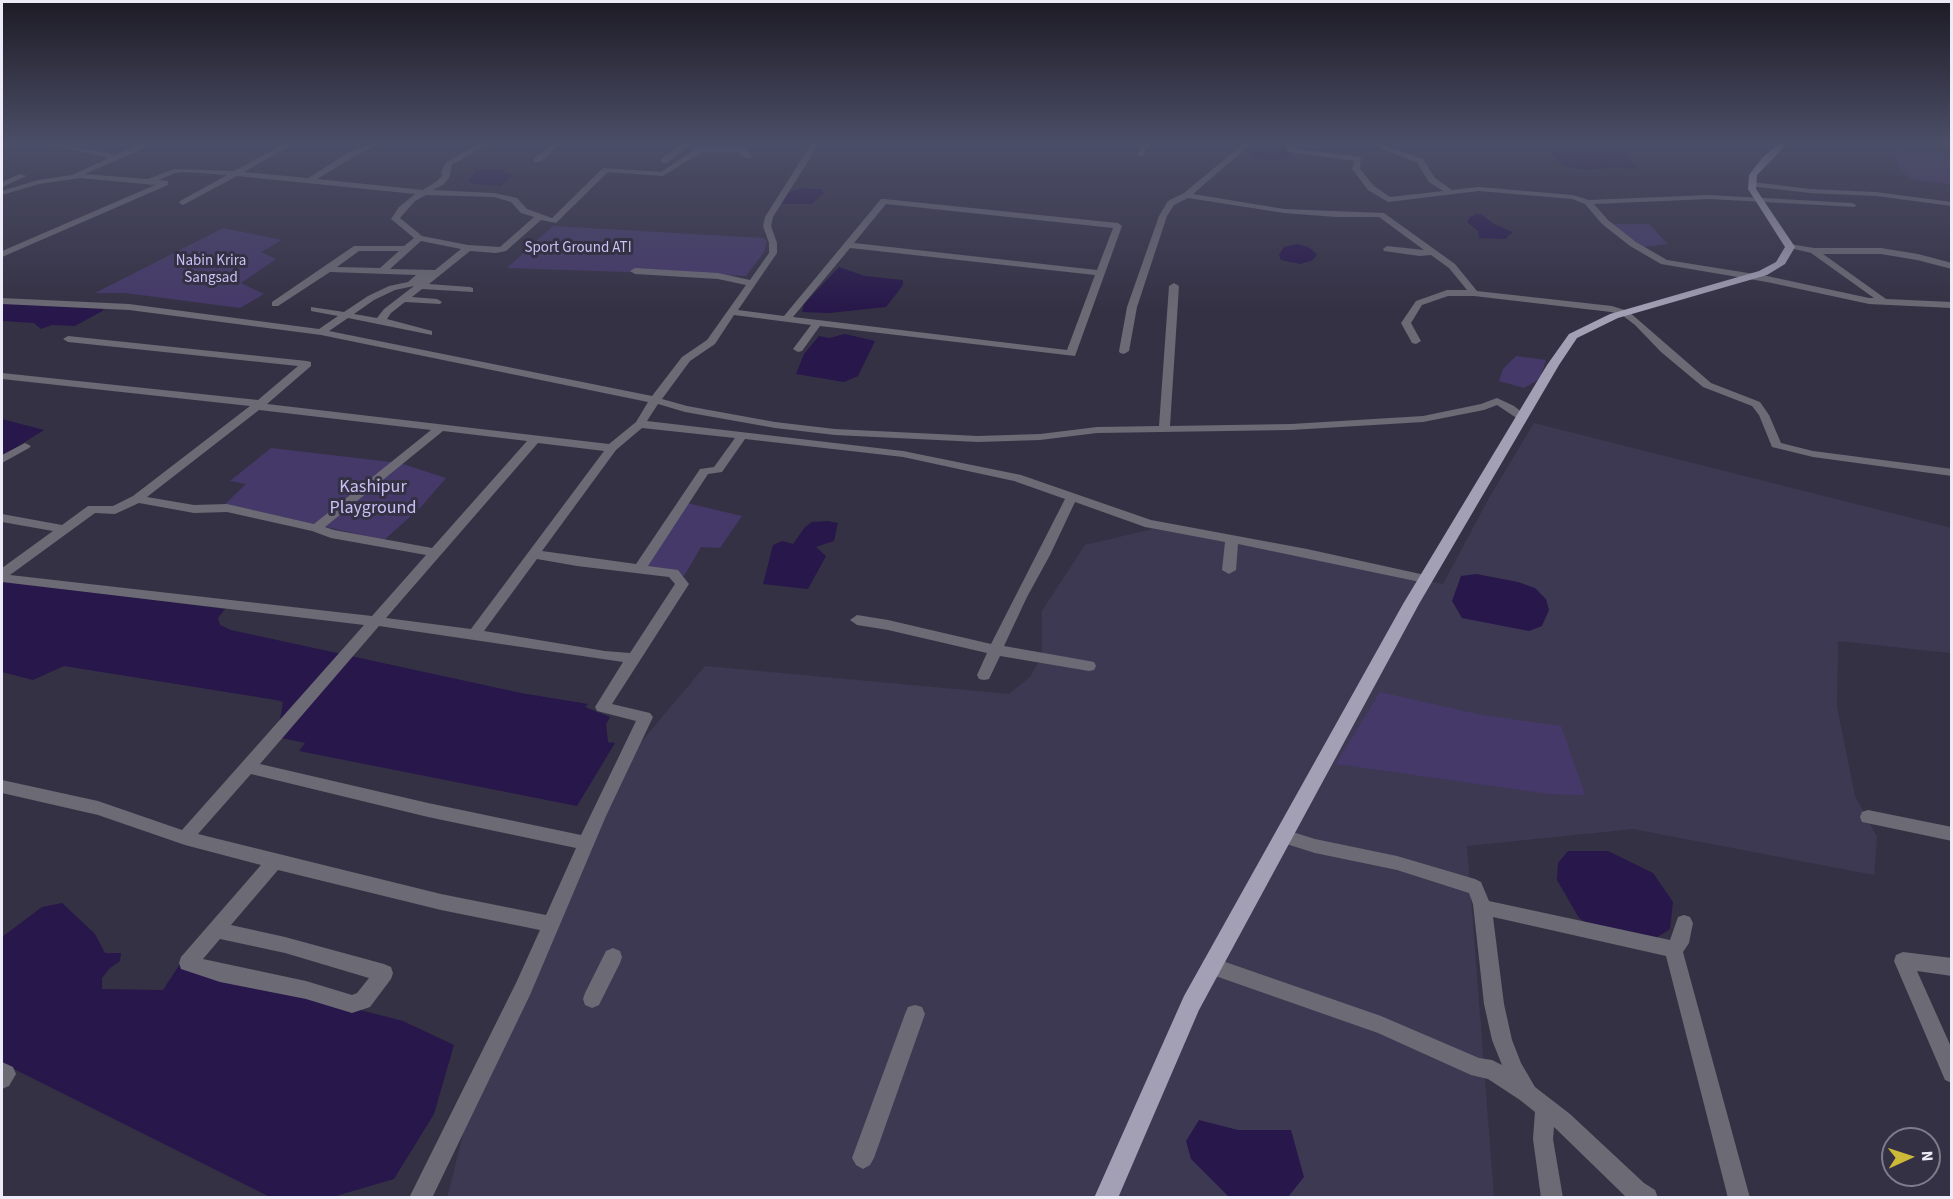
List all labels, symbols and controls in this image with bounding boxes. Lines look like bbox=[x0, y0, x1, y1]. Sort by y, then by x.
park label: Sport Ground ATI bbox=[524, 240, 632, 258]
park label: Nabin Krira Sangsad bbox=[176, 253, 246, 288]
park label: Kashipur Playground bbox=[330, 477, 416, 520]
north arrow bbox=[1881, 1127, 1941, 1187]
text: N bbox=[1916, 1150, 1938, 1162]

